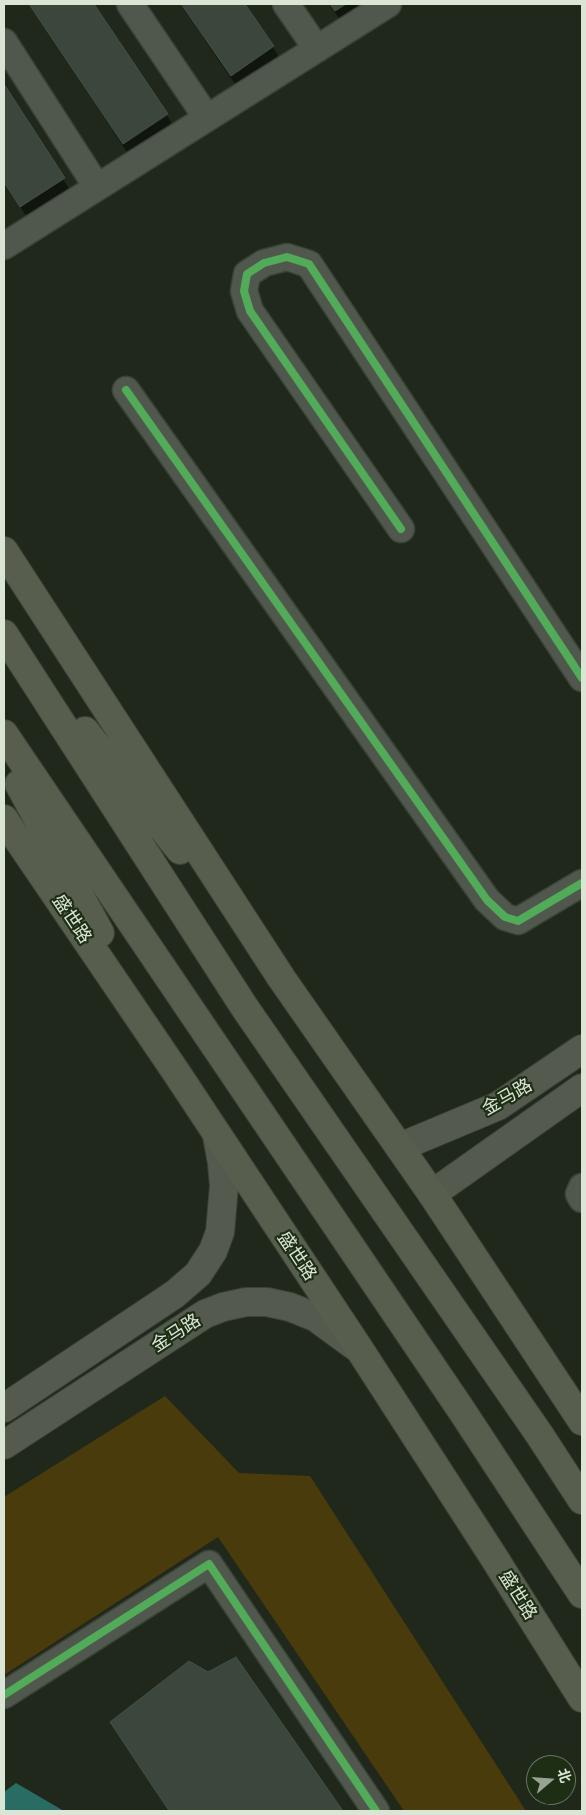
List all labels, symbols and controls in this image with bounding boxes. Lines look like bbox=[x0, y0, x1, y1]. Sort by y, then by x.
street label: 盛世路 bbox=[48, 891, 96, 947]
street label: 金马路 bbox=[478, 1074, 536, 1120]
street label: 盛世路 bbox=[273, 1228, 321, 1284]
street label: 金马路 bbox=[147, 1309, 205, 1357]
street label: 盛世路 bbox=[495, 1566, 541, 1624]
north arrow bbox=[526, 1755, 576, 1805]
text: 北 bbox=[555, 1766, 575, 1785]

